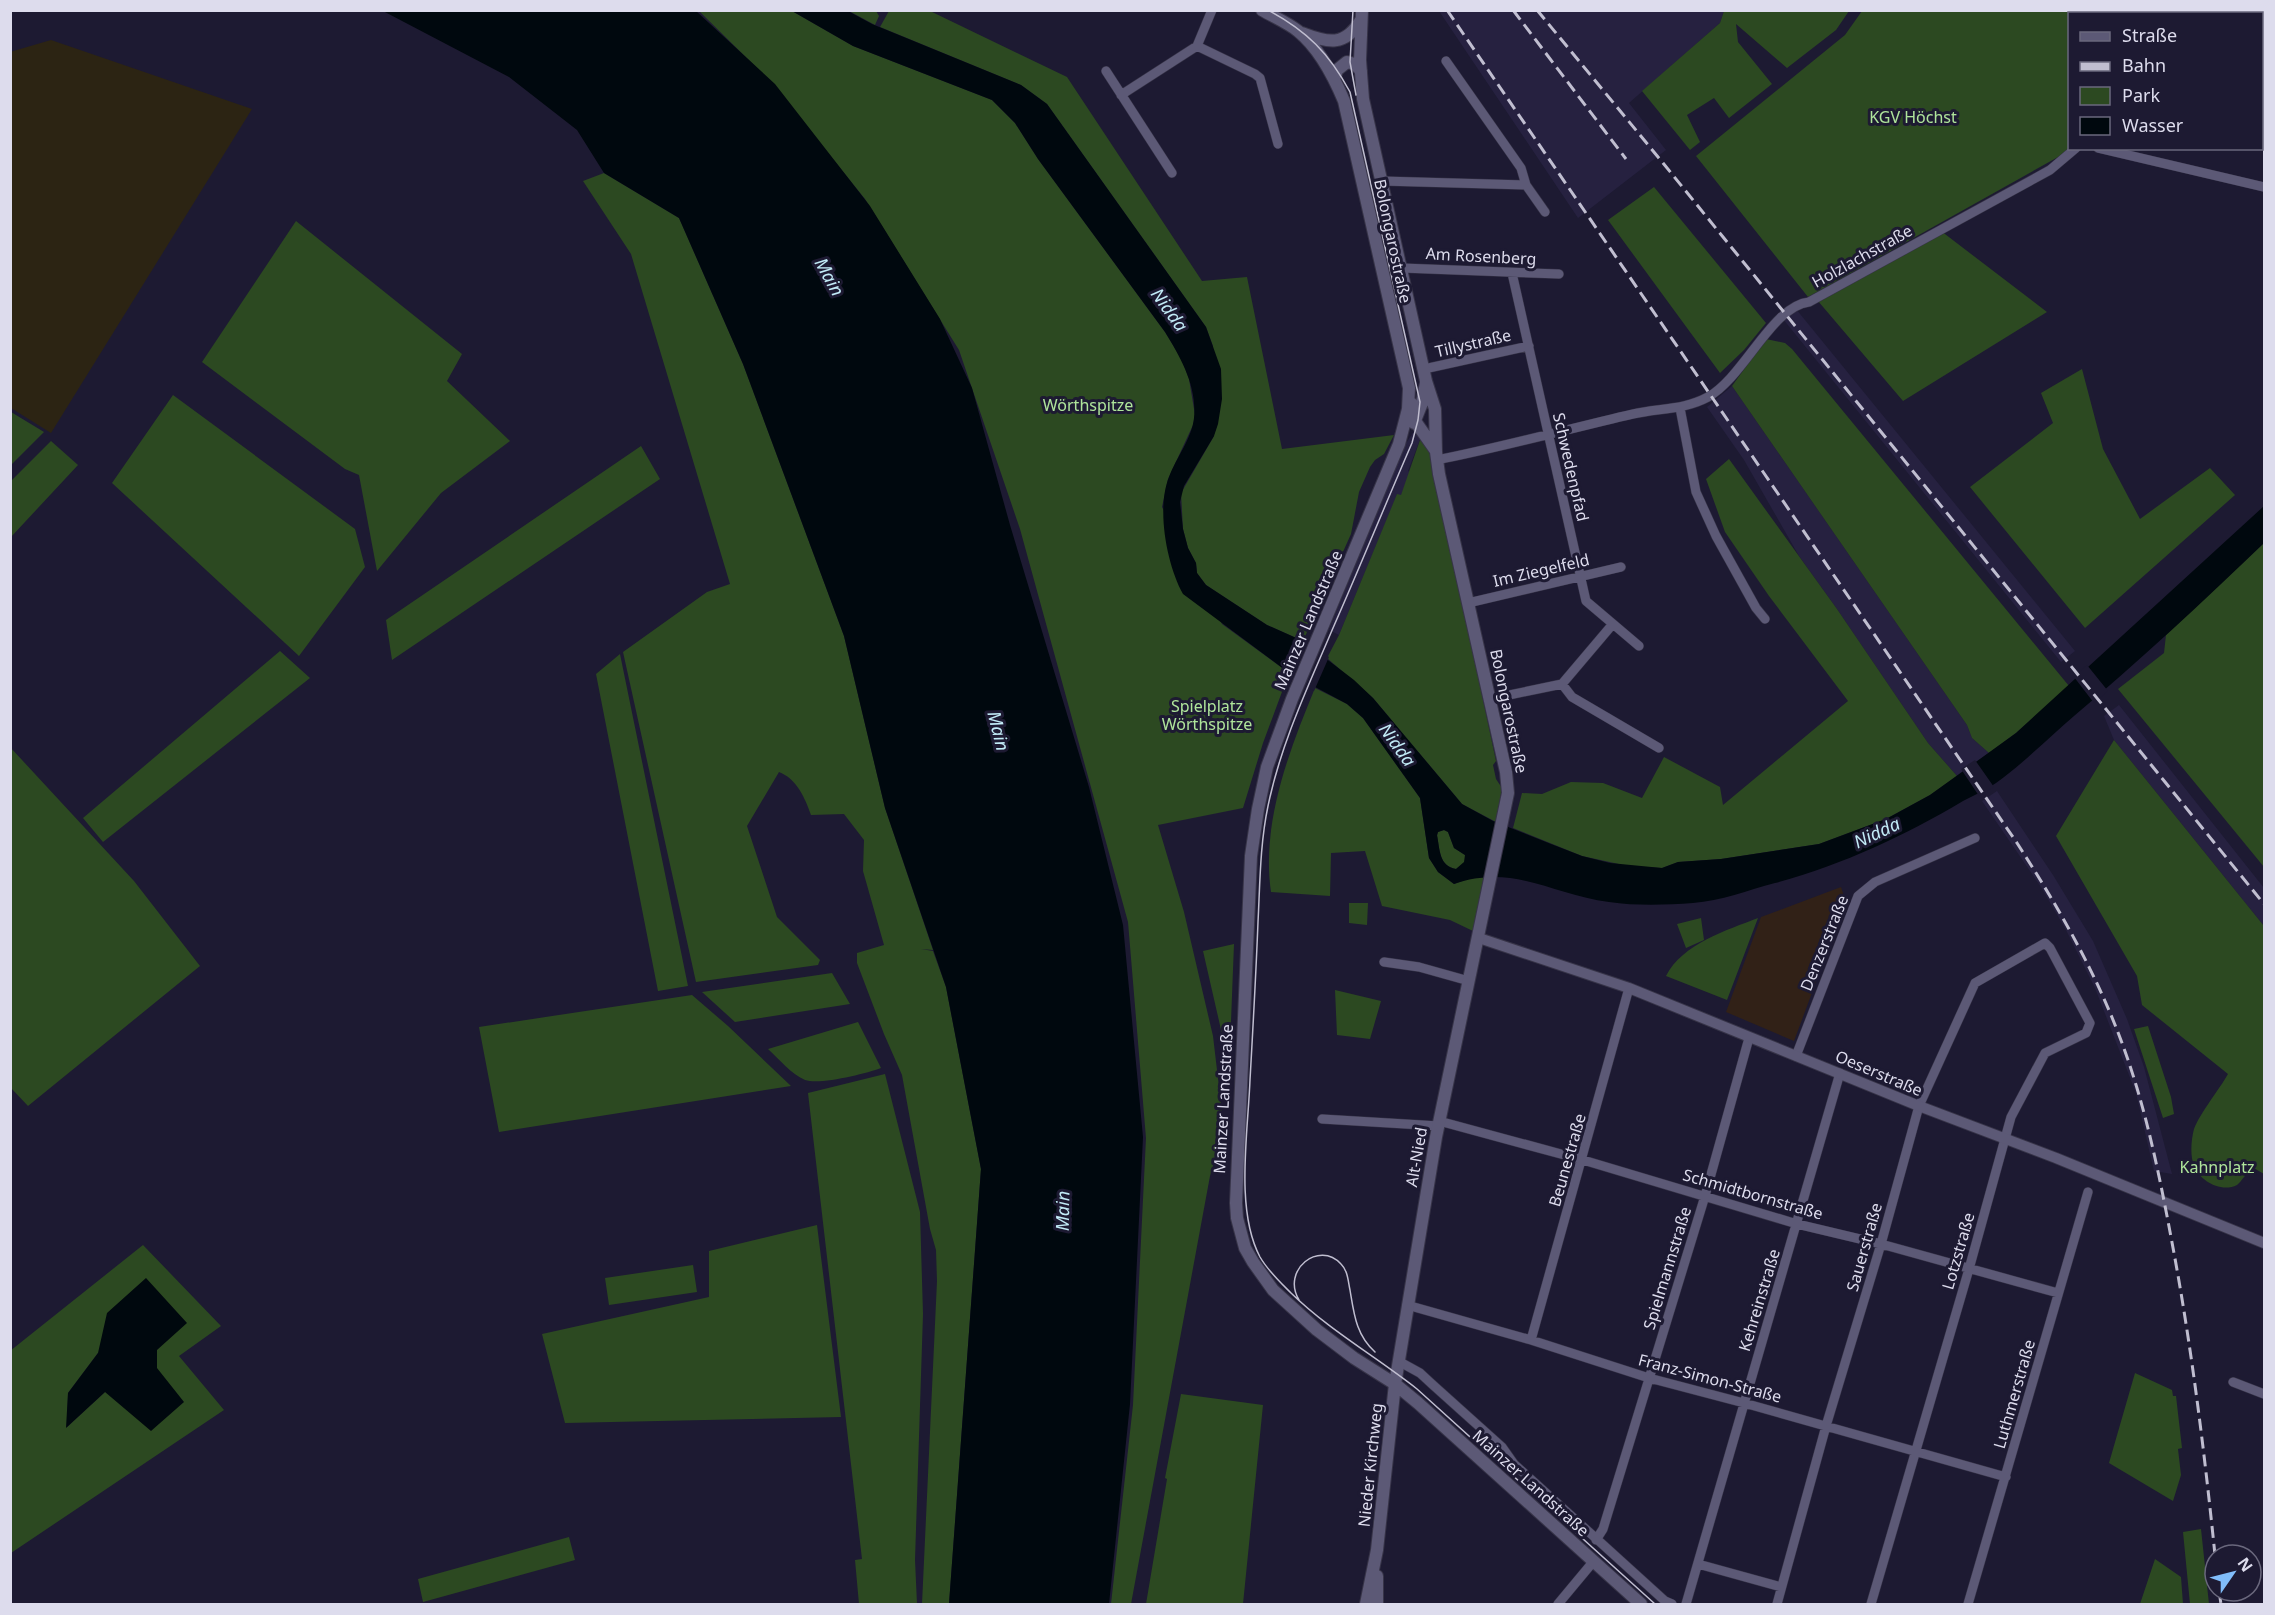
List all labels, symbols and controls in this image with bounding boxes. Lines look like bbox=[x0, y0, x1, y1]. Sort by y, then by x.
legend bbox=[2068, 12, 2263, 150]
text: Straße bbox=[2122, 23, 2177, 47]
text: Bahn bbox=[2122, 53, 2166, 77]
text: Park bbox=[2122, 83, 2160, 107]
park label: KGV Höchst bbox=[1869, 106, 1957, 128]
text: Wasser bbox=[2122, 113, 2184, 137]
street label: Bolongarostraße bbox=[1369, 177, 1417, 305]
street label: Holzlachstraße bbox=[1808, 219, 1916, 293]
street label: Am Rosenberg bbox=[1425, 242, 1537, 270]
water label: Main bbox=[810, 253, 850, 300]
water label: Nidda bbox=[1146, 283, 1194, 336]
street label: Tillystraße bbox=[1433, 324, 1513, 362]
park label: Wörthspitze bbox=[1043, 394, 1133, 416]
street label: Schwedenpfad bbox=[1548, 411, 1594, 523]
street label: Mainzer Landstraße bbox=[1269, 547, 1347, 693]
street label: Im Ziegelfeld bbox=[1491, 548, 1591, 592]
street label: Bolongarostraße bbox=[1485, 647, 1533, 775]
park label: Spielplatz Wörthspitze bbox=[1162, 695, 1252, 735]
water label: Main bbox=[982, 708, 1016, 753]
water label: Nidda bbox=[1374, 718, 1422, 771]
water label: Nidda bbox=[1850, 811, 1904, 853]
street label: Denzerstraße bbox=[1795, 892, 1853, 994]
street label: Mainzer Landstraße bbox=[1208, 1024, 1238, 1174]
street label: Oeserstraße bbox=[1832, 1045, 1926, 1101]
street label: Beunestraße bbox=[1543, 1111, 1591, 1209]
street label: Alt-Nied bbox=[1400, 1125, 1432, 1189]
park label: Kahnplatz bbox=[2180, 1156, 2254, 1178]
street label: Schmidtbornstraße bbox=[1680, 1163, 1826, 1225]
water label: Main bbox=[1050, 1191, 1074, 1231]
street label: Sauerstraße bbox=[1841, 1200, 1887, 1294]
street label: Spielmannstraße bbox=[1638, 1204, 1696, 1332]
street label: Lotzstraße bbox=[1937, 1210, 1979, 1292]
street label: Kehreinstraße bbox=[1733, 1246, 1785, 1354]
street label: Luthmerstraße bbox=[1988, 1337, 2040, 1451]
street label: Franz-Simon-Straße bbox=[1636, 1348, 1784, 1408]
street label: Nieder Kirchweg bbox=[1353, 1402, 1387, 1528]
street label: Mainzer Landstraße bbox=[1468, 1425, 1594, 1541]
north arrow bbox=[2203, 1543, 2263, 1603]
text: N bbox=[2233, 1553, 2258, 1576]

